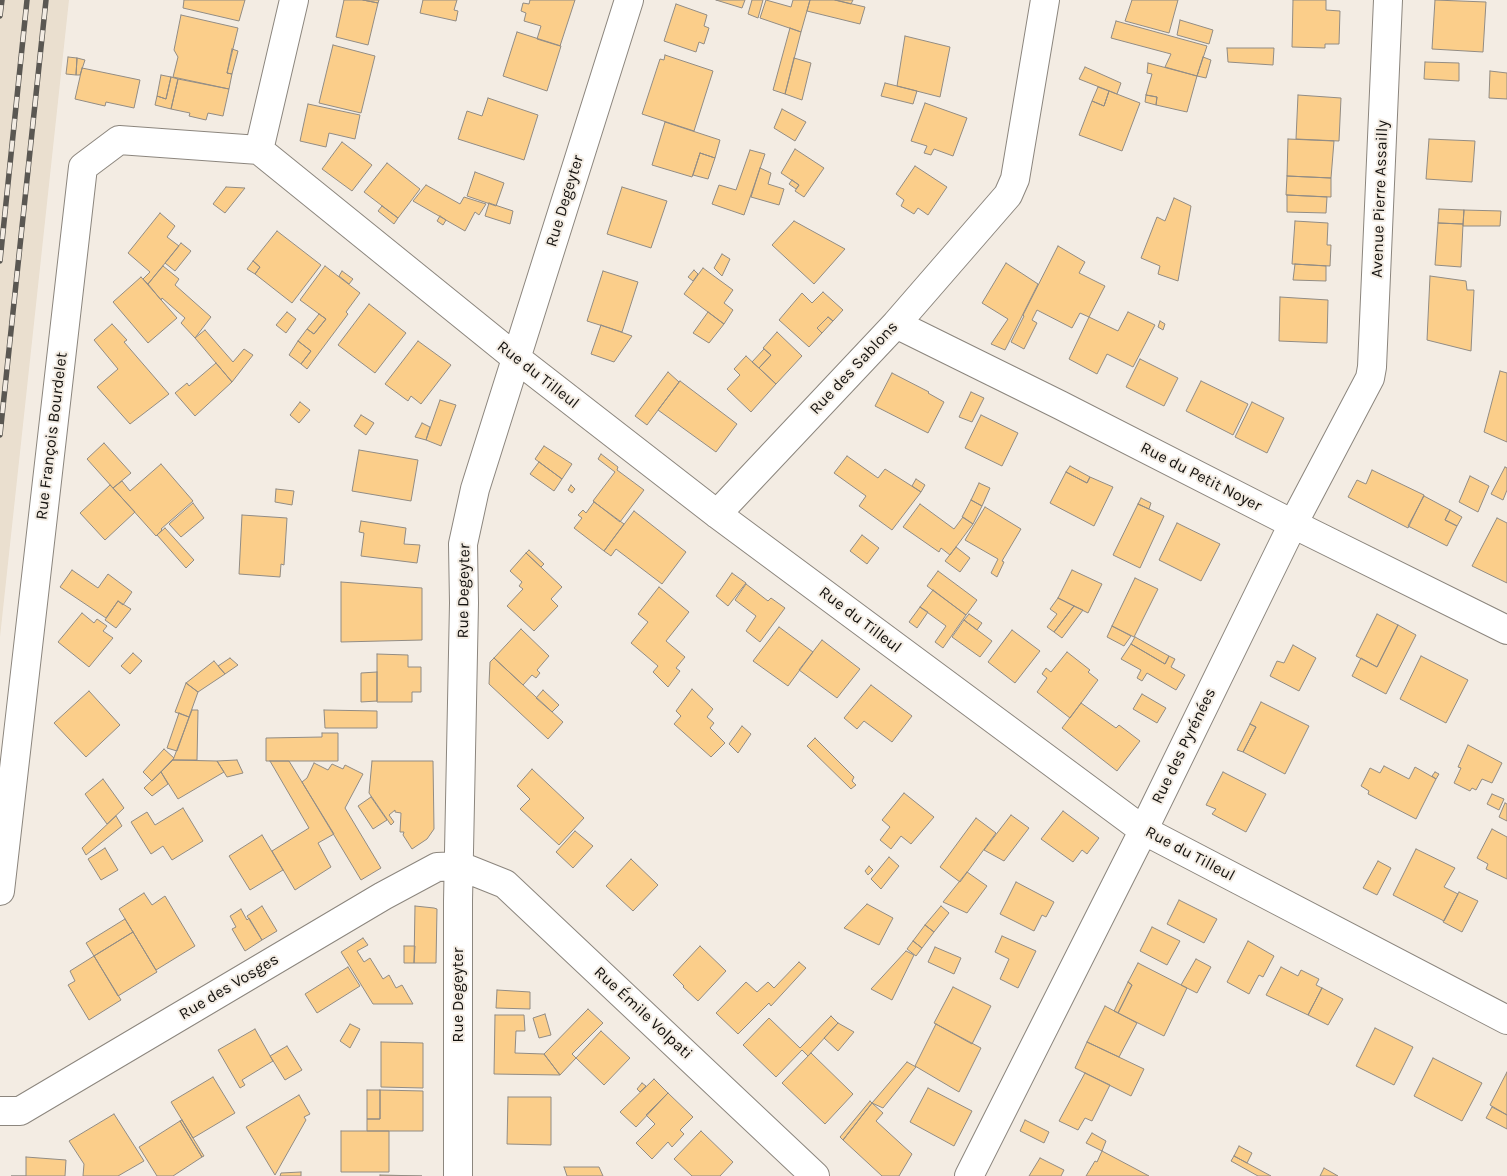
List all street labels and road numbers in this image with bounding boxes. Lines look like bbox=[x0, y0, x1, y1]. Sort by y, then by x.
street label: Avenue Pierre Assailly bbox=[1368, 120, 1392, 278]
street label: Rue Degeyter bbox=[542, 153, 588, 249]
street label: Rue des Sablons bbox=[806, 317, 902, 419]
street label: Rue du Tilleul bbox=[493, 337, 583, 413]
street label: Rue François Bourdelet bbox=[32, 351, 72, 521]
street label: Rue du Petit Noyer bbox=[1137, 438, 1265, 516]
street label: Rue Degeyter bbox=[454, 543, 474, 639]
street label: Rue du Tilleul bbox=[815, 583, 905, 657]
street label: Rue des Pyrénées bbox=[1148, 685, 1220, 807]
street label: Rue du Tilleul bbox=[1142, 822, 1238, 886]
street label: Rue Degeyter bbox=[448, 948, 468, 1042]
street label: Rue des Vosges bbox=[176, 950, 282, 1024]
street label: Rue Émile Volpati bbox=[590, 963, 696, 1063]

